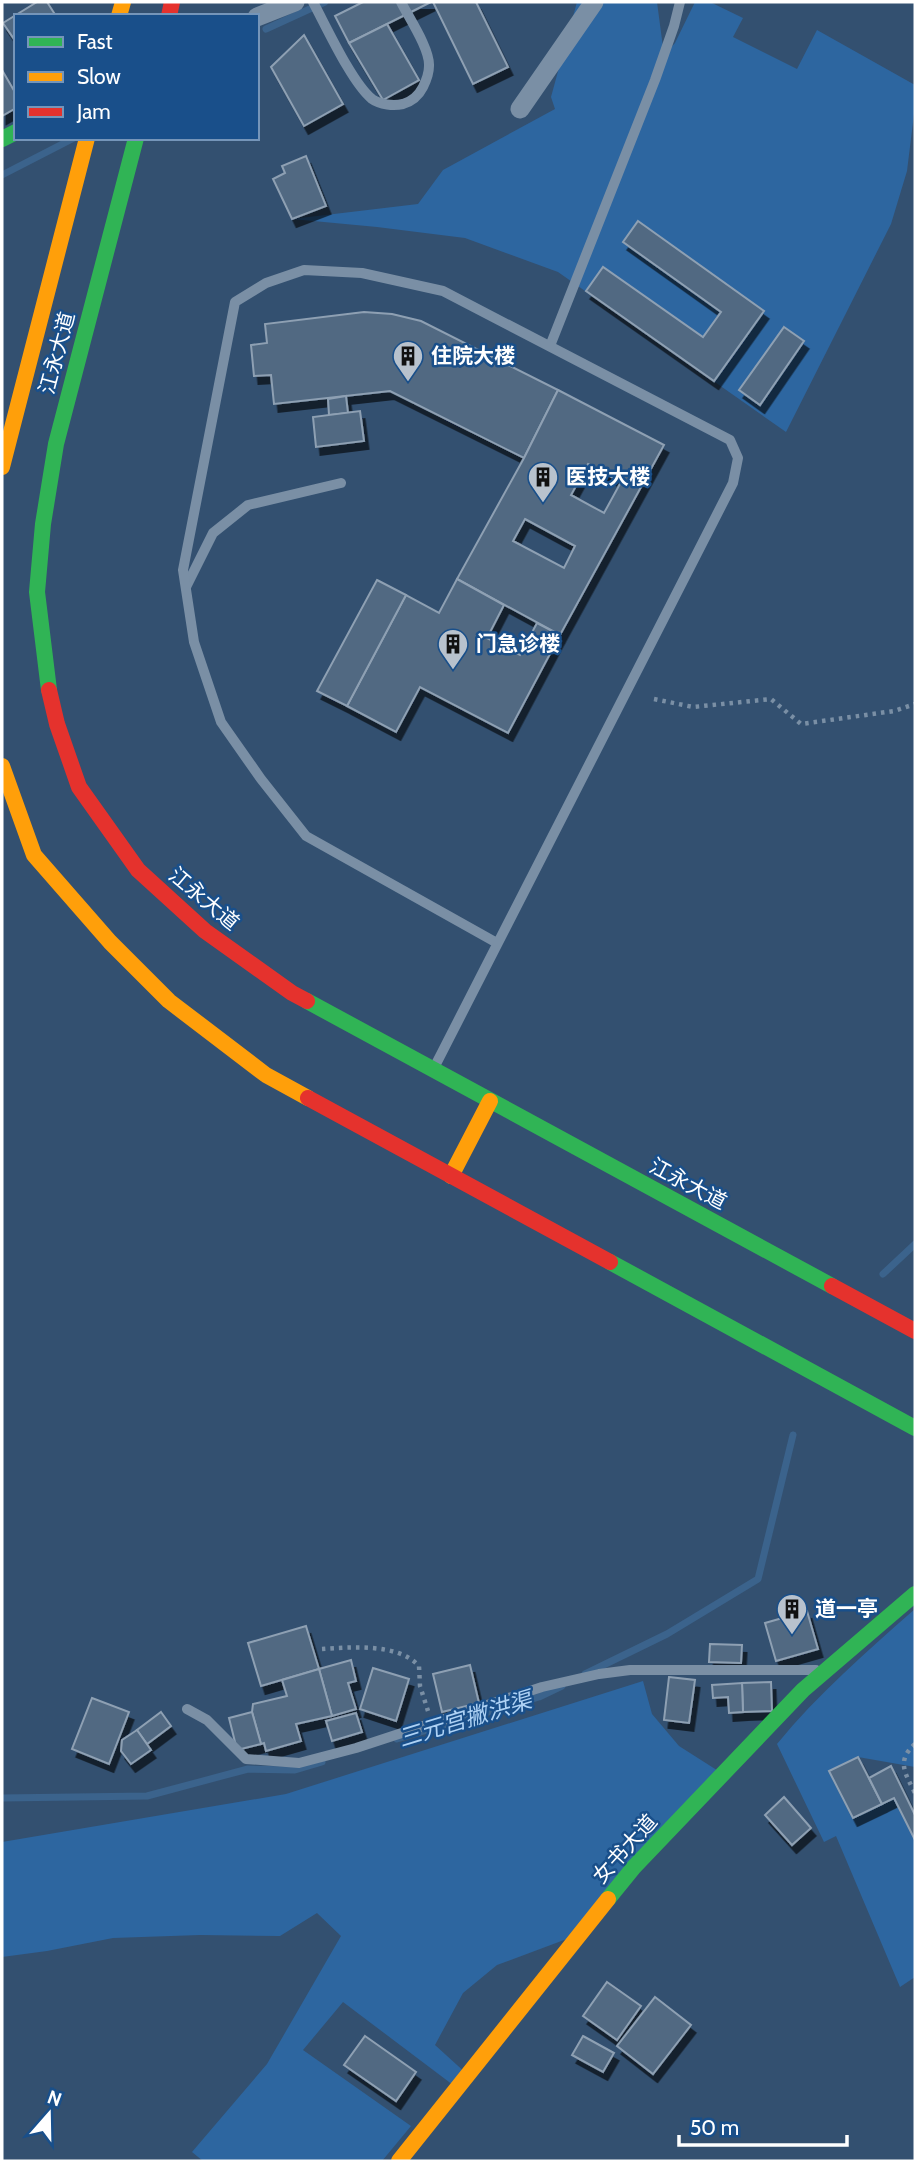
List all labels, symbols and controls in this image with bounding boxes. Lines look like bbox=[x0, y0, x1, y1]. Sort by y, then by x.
legend bbox=[14, 14, 259, 140]
text: Fast bbox=[77, 29, 113, 54]
text: Slow bbox=[77, 64, 121, 89]
text: Jam bbox=[76, 99, 111, 124]
street label: 江永大道 bbox=[34, 309, 79, 397]
building icon: 住院大楼 bbox=[391, 339, 425, 383]
place label: 住院大楼 bbox=[431, 343, 515, 368]
building icon: 医技大楼 bbox=[526, 460, 560, 504]
place label: 医技大楼 bbox=[566, 464, 650, 489]
building icon: 门急诊楼 bbox=[436, 627, 470, 671]
place label: 门急诊楼 bbox=[476, 631, 560, 656]
street label: 江永大道 bbox=[164, 862, 245, 935]
street label: 江永大道 bbox=[645, 1153, 731, 1214]
building icon: 道一亭 bbox=[775, 1592, 809, 1636]
place label: 道一亭 bbox=[815, 1596, 878, 1621]
water label: 三元宫撇洪渠 bbox=[395, 1685, 538, 1753]
street label: 女书大道 bbox=[587, 1809, 662, 1888]
north arrow bbox=[14, 2079, 84, 2149]
text: N bbox=[44, 2085, 65, 2112]
scale bar bbox=[679, 2104, 847, 2148]
text: 50 m bbox=[690, 2115, 739, 2140]

